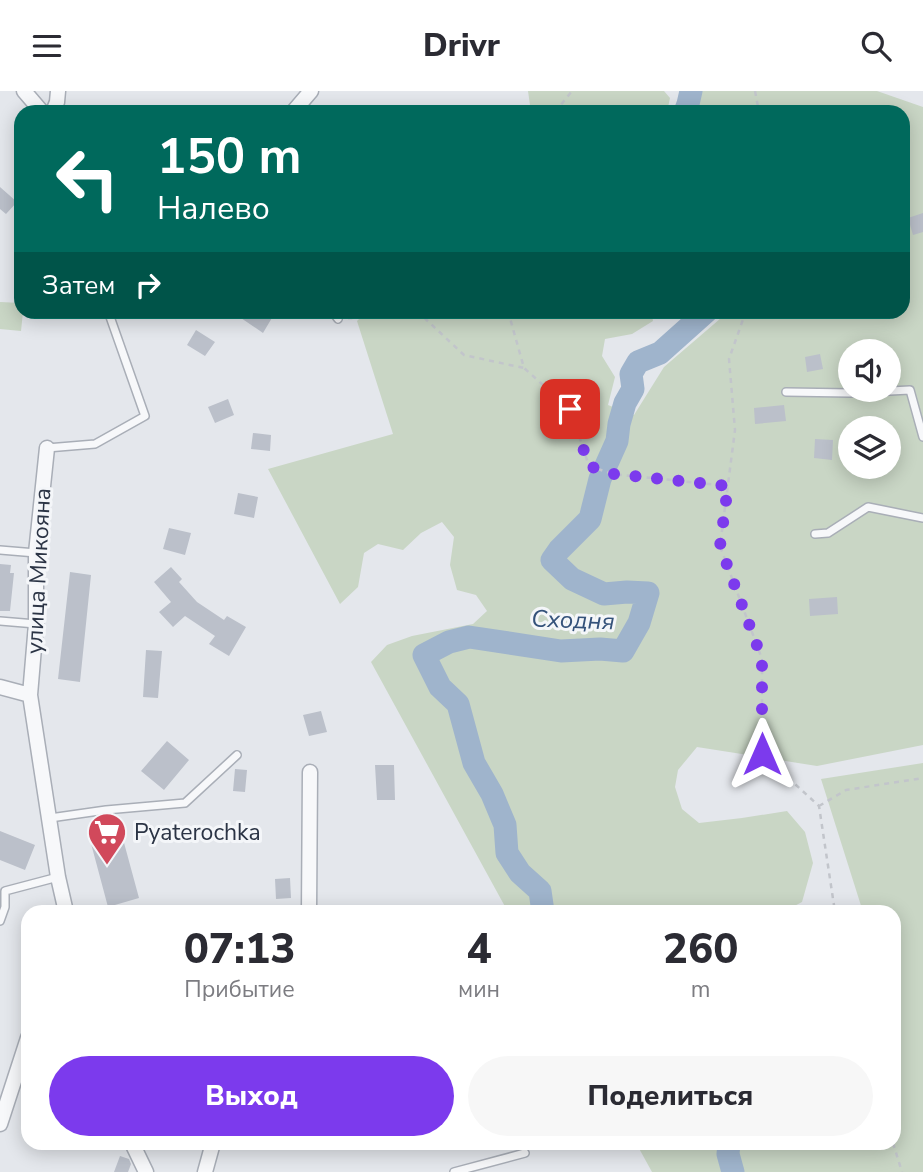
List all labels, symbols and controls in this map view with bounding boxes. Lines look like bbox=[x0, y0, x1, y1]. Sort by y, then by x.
text: Drivr bbox=[423, 24, 500, 67]
icon: menu bbox=[28, 27, 66, 65]
icon: search bbox=[857, 27, 895, 65]
text: 150 m bbox=[157, 123, 301, 190]
icon: left bbox=[42, 133, 133, 224]
text: Налево bbox=[157, 187, 270, 230]
icon: right bbox=[129, 266, 167, 304]
text: Затем bbox=[42, 268, 115, 303]
map controls bbox=[838, 339, 901, 479]
button: sound bbox=[838, 339, 901, 402]
pin bbox=[540, 379, 600, 439]
icon: arrive bbox=[551, 390, 589, 428]
button: layers bbox=[838, 416, 901, 479]
street label: улица Микояна bbox=[19, 487, 58, 655]
water label: Сходня bbox=[531, 603, 615, 637]
position arrow bbox=[725, 717, 799, 791]
supermarket icon: Pyaterochka bbox=[86, 811, 128, 866]
place label: Pyaterochka bbox=[134, 817, 261, 848]
text: 07:13 bbox=[184, 921, 295, 978]
text: 4 bbox=[466, 921, 492, 978]
text: 260 bbox=[663, 921, 738, 978]
text: Прибытие bbox=[184, 974, 295, 1005]
text: мин bbox=[458, 974, 500, 1005]
text: m bbox=[691, 974, 710, 1005]
button: Выход bbox=[49, 1056, 454, 1136]
button: Поделиться bbox=[468, 1056, 873, 1136]

